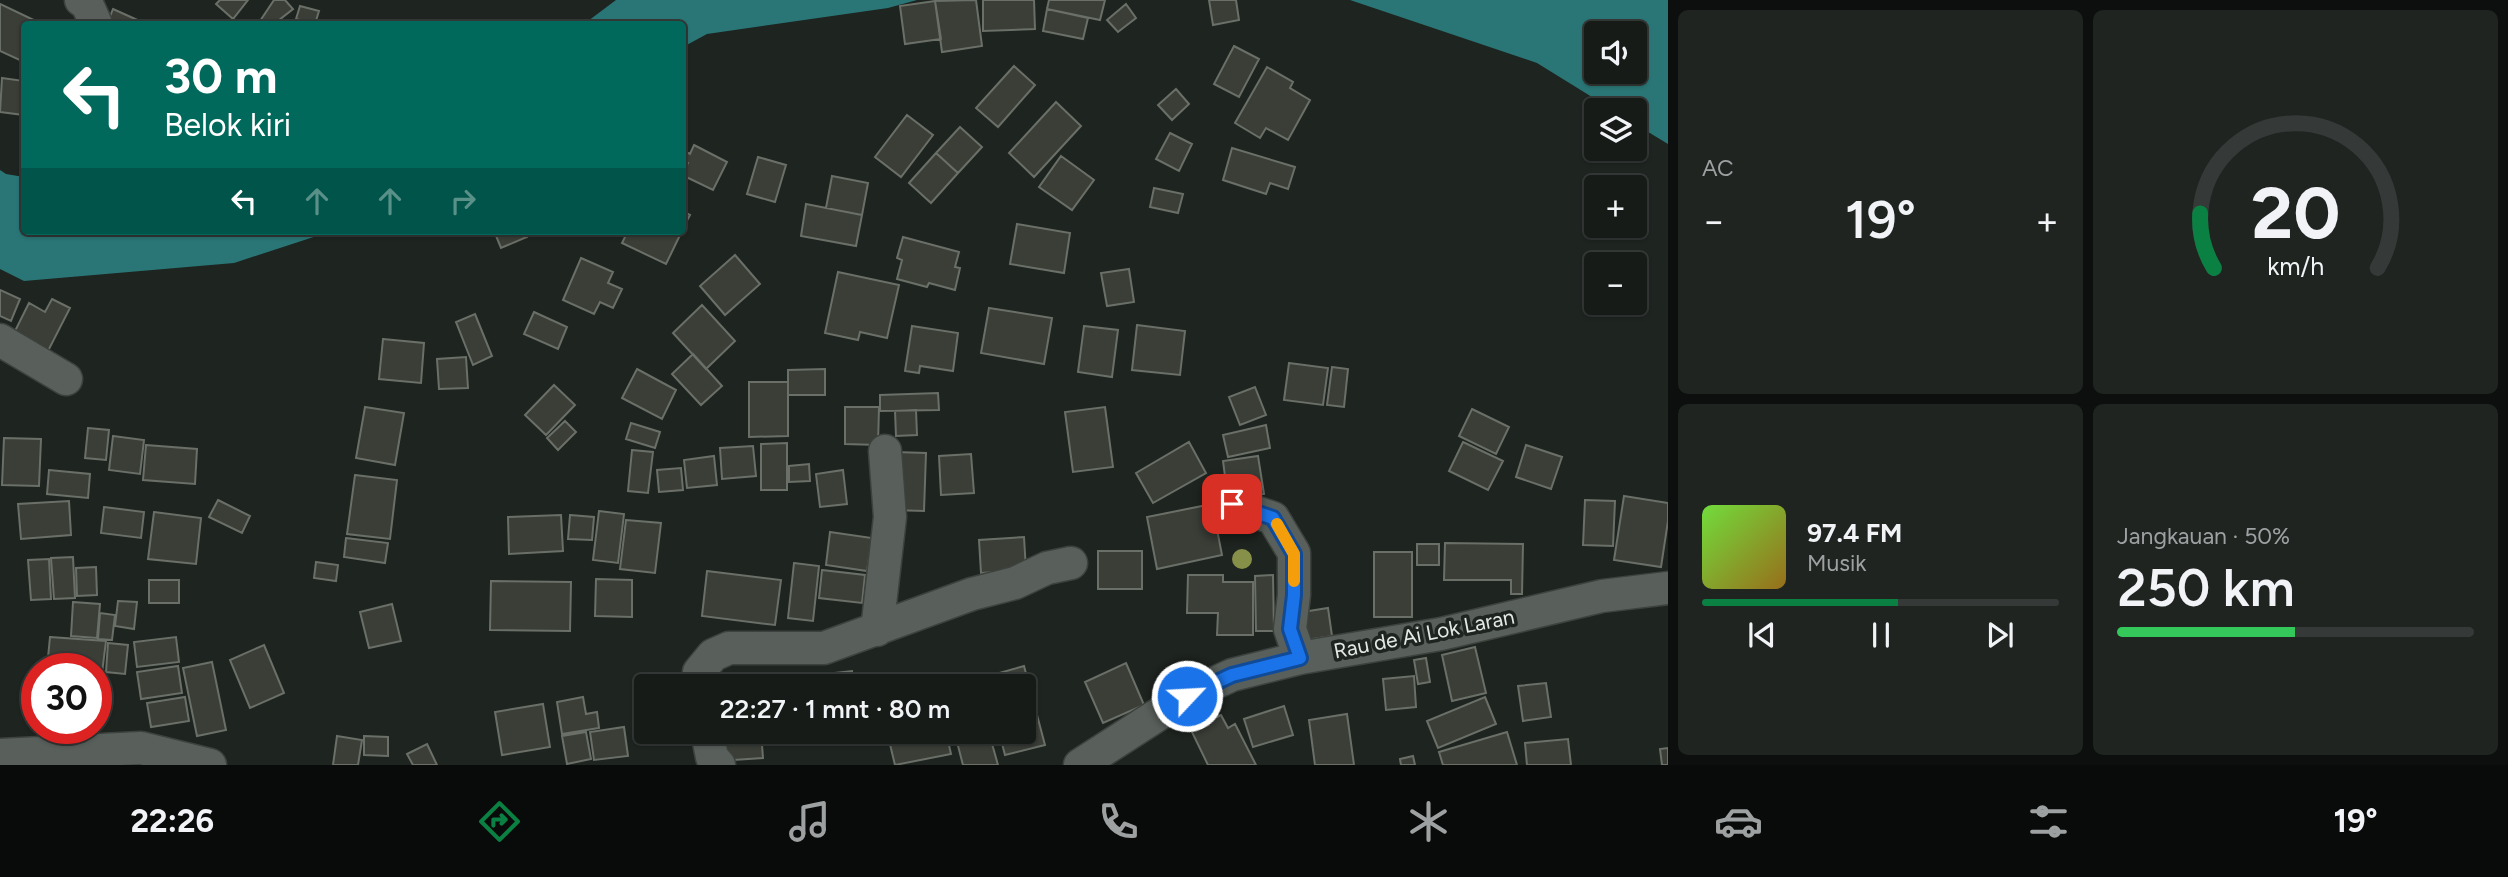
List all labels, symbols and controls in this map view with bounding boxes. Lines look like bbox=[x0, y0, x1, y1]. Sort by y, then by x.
map controls bbox=[1584, 21, 1647, 315]
button: sound bbox=[1584, 21, 1647, 84]
text: 30 m bbox=[164, 46, 277, 105]
icon: left bbox=[49, 49, 140, 140]
button: layers bbox=[1584, 98, 1647, 161]
text: Belok kiri bbox=[164, 106, 291, 144]
text: AC bbox=[1702, 154, 1734, 182]
text: 20 bbox=[2251, 169, 2340, 256]
button: + bbox=[1584, 175, 1647, 238]
icon: left bbox=[225, 182, 263, 220]
icon: ahead bbox=[298, 182, 336, 220]
icon: ahead bbox=[371, 182, 409, 220]
icon: right bbox=[444, 182, 482, 220]
text: 19° bbox=[1845, 189, 1916, 251]
text: − bbox=[1702, 198, 1726, 244]
text: + bbox=[2035, 198, 2059, 244]
text: km/h bbox=[2267, 251, 2324, 281]
button: − bbox=[1584, 252, 1647, 315]
pin bbox=[1202, 474, 1262, 534]
icon: arrive bbox=[1213, 485, 1251, 523]
text: 97.4 FM bbox=[1807, 517, 1902, 549]
text: Jangkauan · 50% bbox=[2117, 522, 2290, 550]
text: Musik bbox=[1807, 549, 1867, 577]
text: 250 km bbox=[2117, 557, 2295, 619]
street label: Rau de Ai Lok Laran bbox=[1331, 604, 1516, 663]
icon: previous bbox=[1743, 616, 1781, 654]
icon: pause bbox=[1862, 616, 1900, 654]
icon: next bbox=[1981, 616, 2019, 654]
speed limit sign: 30 bbox=[21, 653, 112, 744]
position arrow bbox=[1150, 659, 1224, 733]
text: 22:27 · 1 mnt · 80 m bbox=[720, 693, 950, 725]
icon: directions bbox=[475, 797, 524, 846]
icon: music bbox=[785, 797, 834, 846]
icon: phone bbox=[1094, 797, 1143, 846]
icon: climate bbox=[1404, 797, 1453, 846]
icon: car bbox=[1714, 797, 1763, 846]
icon: filters bbox=[2024, 797, 2073, 846]
text: 22:26 bbox=[130, 802, 214, 840]
text: 19° bbox=[2333, 802, 2378, 840]

